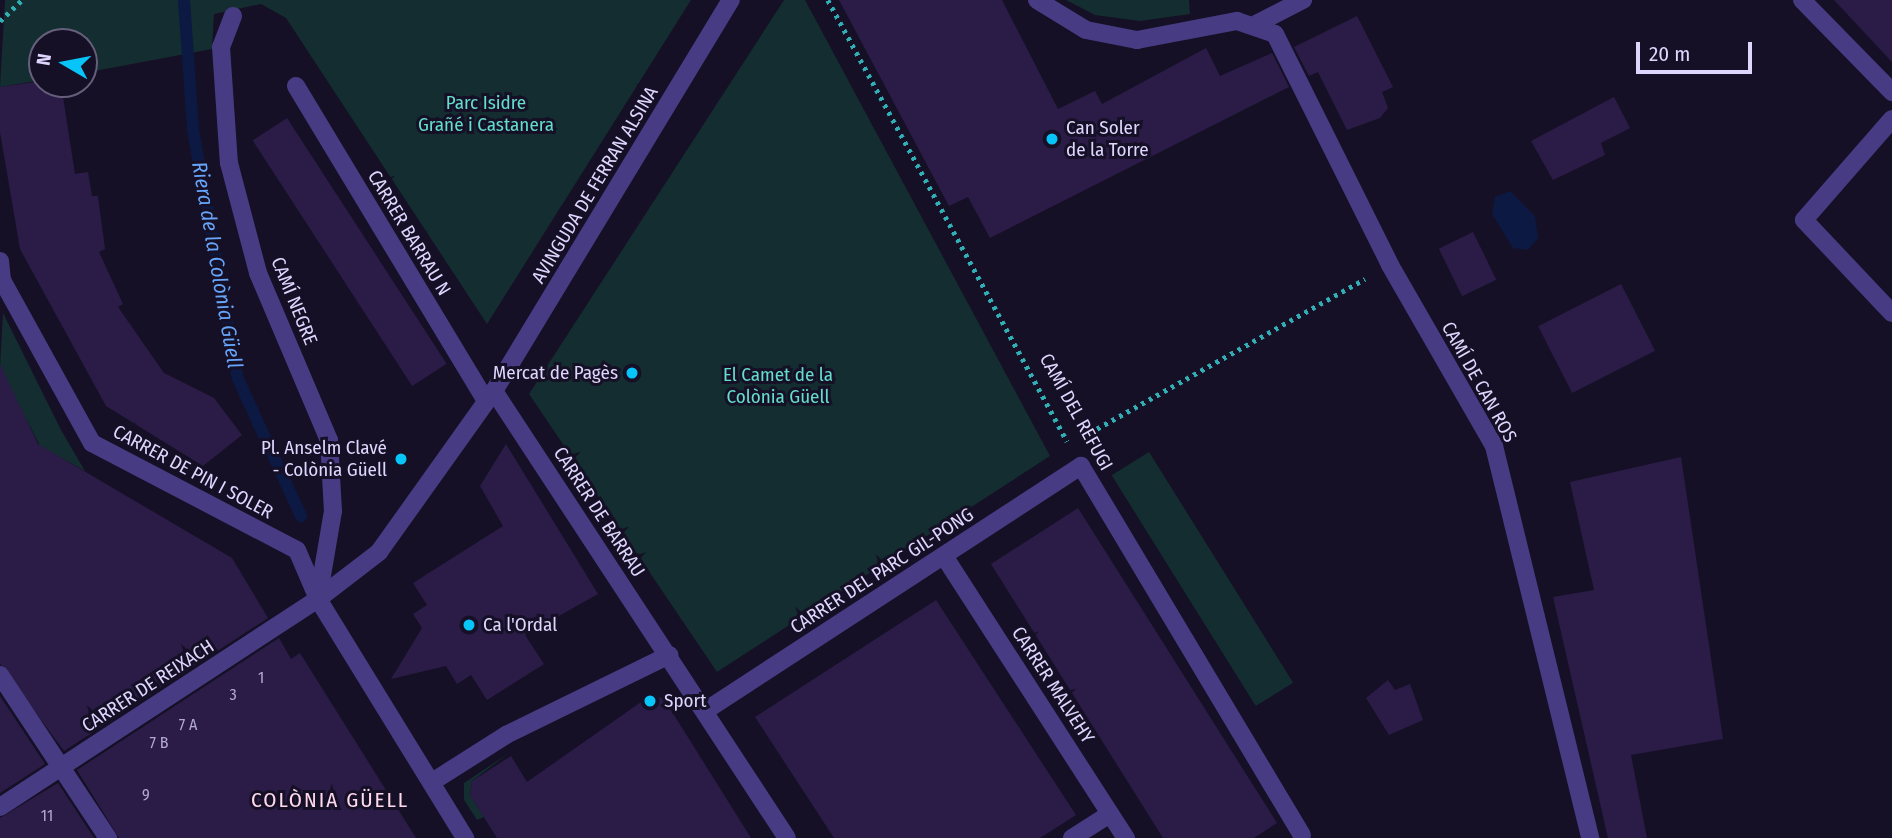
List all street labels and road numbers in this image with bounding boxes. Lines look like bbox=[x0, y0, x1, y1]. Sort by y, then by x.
street label: AVINGUDA DE FERRAN ALSINA bbox=[527, 82, 663, 288]
street label: CARRER BARRAU N bbox=[363, 166, 455, 300]
street label: CAMÍ NEGRE bbox=[266, 254, 322, 348]
street label: CAMÍ DE CAN ROS bbox=[1436, 318, 1522, 446]
street label: CAMÍ DEL REFUGI bbox=[1035, 350, 1117, 474]
street label: CARRER DE PIN I SOLER bbox=[109, 420, 277, 524]
street label: CARRER DE BARRAU bbox=[548, 443, 650, 581]
street label: CARRER DEL PARC GIL-PONG bbox=[786, 503, 978, 639]
street label: CARRER MALVEHY bbox=[1007, 623, 1099, 747]
street label: CARRER DE REIXACH bbox=[78, 635, 218, 737]

